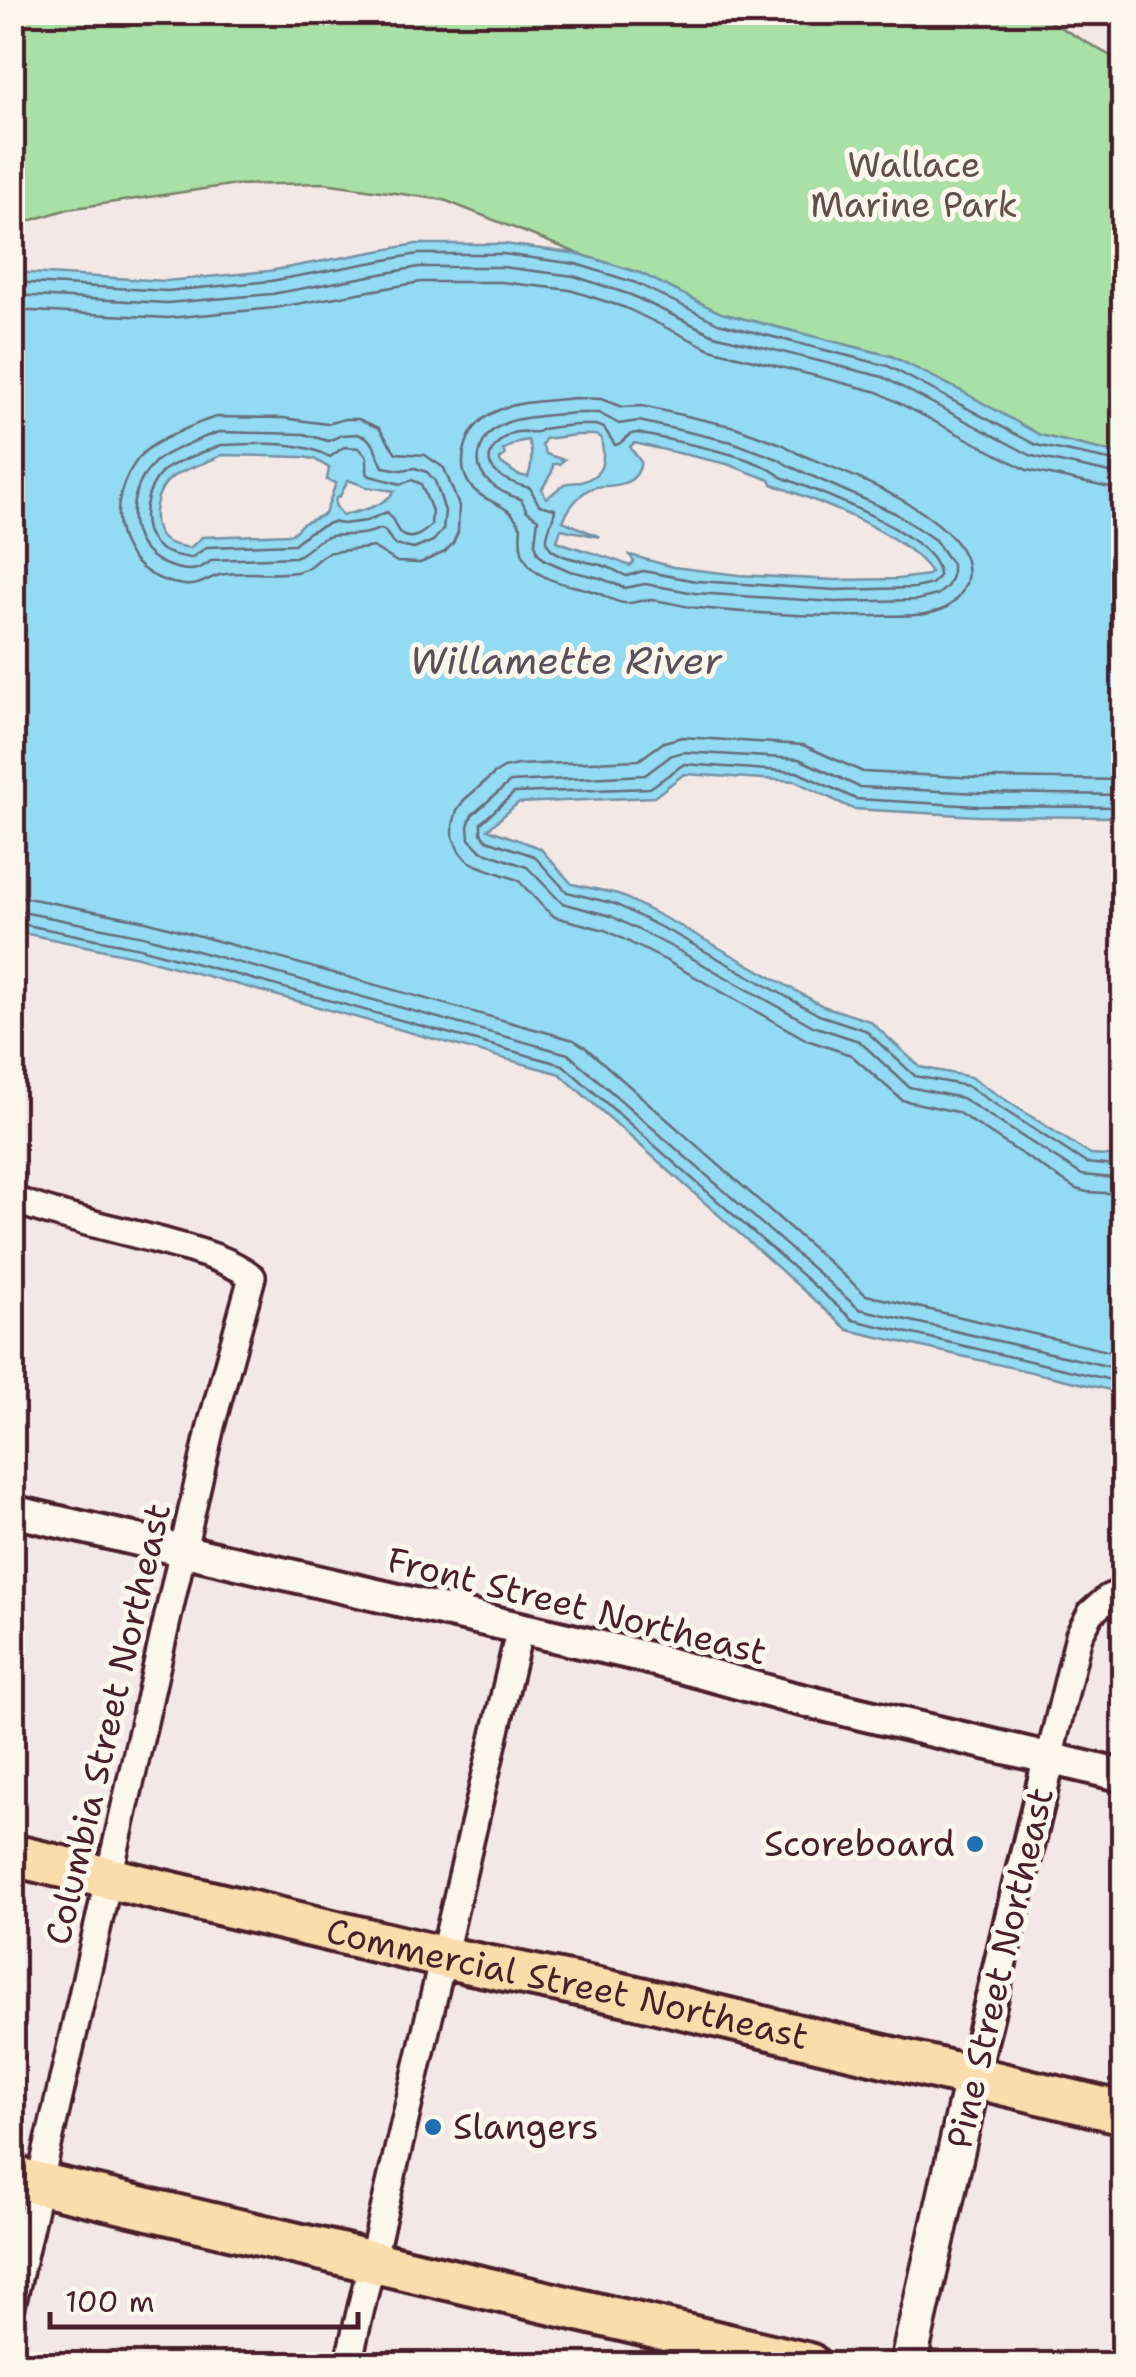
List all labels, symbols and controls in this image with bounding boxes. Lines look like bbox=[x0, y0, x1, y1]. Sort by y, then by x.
park label: Wallace Marine Park bbox=[810, 141, 1018, 228]
water label: Willamette River bbox=[410, 635, 723, 686]
street label: Columbia Street Northeast bbox=[34, 1498, 181, 1949]
street label: Front Street Northeast bbox=[383, 1536, 772, 1675]
street label: Pine Street Northeast bbox=[935, 1783, 1064, 2153]
place label: Scoreboard bbox=[764, 1820, 955, 1867]
marker: Scoreboard bbox=[964, 1833, 986, 1855]
street label: Commercial Street Northeast bbox=[322, 1906, 813, 2060]
place label: Slangers bbox=[453, 2103, 599, 2150]
marker: Slangers bbox=[422, 2116, 444, 2138]
scale bar bbox=[50, 2267, 358, 2329]
text: 100 m bbox=[65, 2281, 155, 2322]

